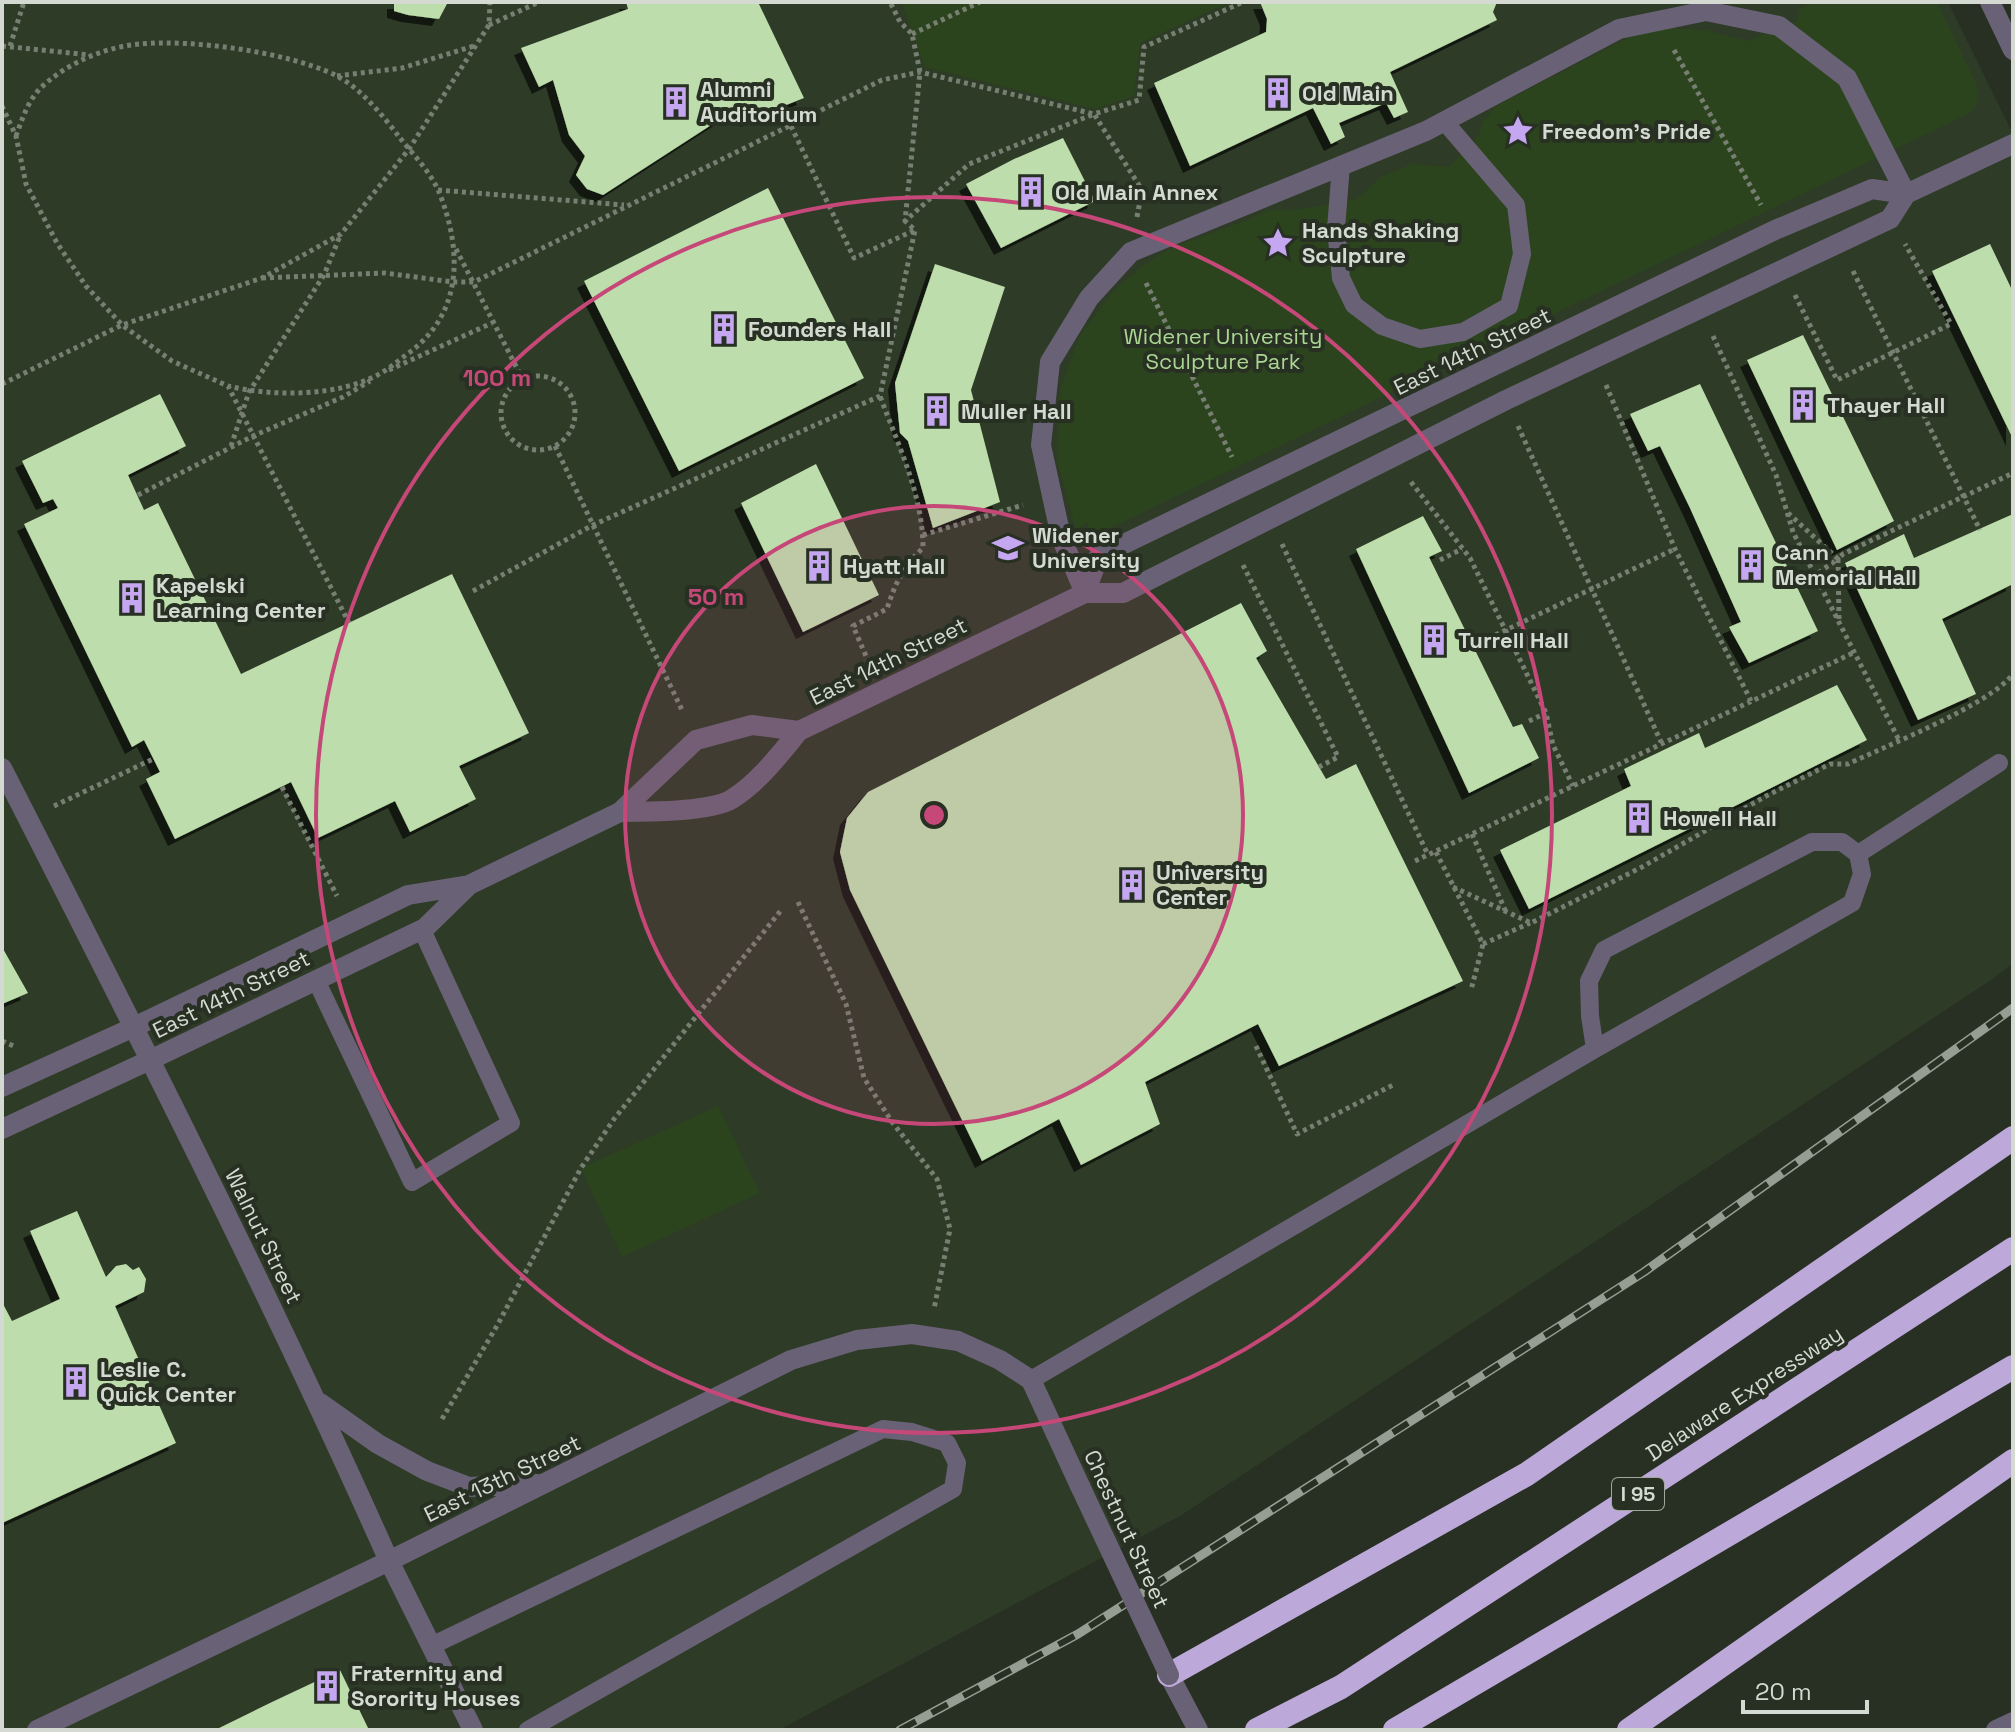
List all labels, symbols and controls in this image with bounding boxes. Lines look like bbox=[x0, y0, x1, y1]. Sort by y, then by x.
place label: Alumni Auditorium bbox=[700, 75, 817, 128]
building icon: Old Main bbox=[1261, 76, 1295, 110]
place label: Old Main bbox=[1302, 79, 1394, 107]
building icon: Alumni Auditorium bbox=[659, 85, 693, 119]
place icon: Freedom's Pride bbox=[1501, 114, 1535, 148]
place label: Freedom's Pride bbox=[1542, 117, 1711, 145]
building icon: Old Main Annex bbox=[1014, 175, 1048, 209]
place label: Old Main Annex bbox=[1055, 178, 1218, 206]
place label: Hands Shaking Sculpture bbox=[1302, 216, 1459, 269]
place icon: Hands Shaking Sculpture bbox=[1261, 226, 1295, 260]
street label: East 14th Street bbox=[1389, 301, 1555, 401]
building icon: Founders Hall bbox=[707, 312, 741, 346]
place label: Founders Hall bbox=[748, 315, 891, 343]
park label: Widener University Sculpture Park bbox=[1124, 322, 1322, 375]
text: 100 m bbox=[463, 362, 531, 393]
building icon: Thayer Hall bbox=[1786, 388, 1820, 422]
place label: Thayer Hall bbox=[1827, 391, 1945, 419]
building icon: Muller Hall bbox=[920, 394, 954, 428]
place label: Muller Hall bbox=[961, 397, 1072, 425]
place label: Widener University bbox=[1032, 521, 1140, 574]
school or university icon: Widener University bbox=[991, 531, 1025, 565]
place label: Cann Memorial Hall bbox=[1775, 538, 1917, 591]
building icon: Cann Memorial Hall bbox=[1734, 548, 1768, 582]
building icon: Hyatt Hall bbox=[802, 549, 836, 583]
place label: Hyatt Hall bbox=[843, 552, 945, 580]
place label: Kapelski Learning Center bbox=[156, 571, 326, 624]
building icon: Kapelski Learning Center bbox=[115, 581, 149, 615]
text: 50 m bbox=[688, 581, 744, 612]
street label: East 14th Street bbox=[805, 611, 971, 711]
building icon: Turrell Hall bbox=[1417, 623, 1451, 657]
place label: Turrell Hall bbox=[1458, 626, 1569, 654]
centre of rings bbox=[920, 801, 948, 829]
building icon: Howell Hall bbox=[1622, 801, 1656, 835]
place label: Howell Hall bbox=[1663, 804, 1777, 832]
place label: University Center bbox=[1156, 858, 1264, 911]
building icon: University Center bbox=[1115, 868, 1149, 902]
street label: East 14th Street bbox=[148, 944, 314, 1044]
street label: Walnut Street bbox=[219, 1164, 309, 1308]
street label: Delaware Expressway bbox=[1640, 1319, 1848, 1467]
place label: Leslie C. Quick Center bbox=[100, 1355, 237, 1408]
building icon: Leslie C. Quick Center bbox=[59, 1365, 93, 1399]
street label: East 13th Street bbox=[419, 1428, 585, 1528]
street label: Chestnut Street bbox=[1078, 1445, 1176, 1613]
road number: I 95 bbox=[1612, 1478, 1664, 1510]
place label: Fraternity and Sorority Houses bbox=[351, 1659, 521, 1712]
scale bar bbox=[1743, 1664, 1867, 1714]
building icon: Fraternity and Sorority Houses bbox=[310, 1669, 344, 1703]
text: 20 m bbox=[1755, 1676, 1812, 1707]

